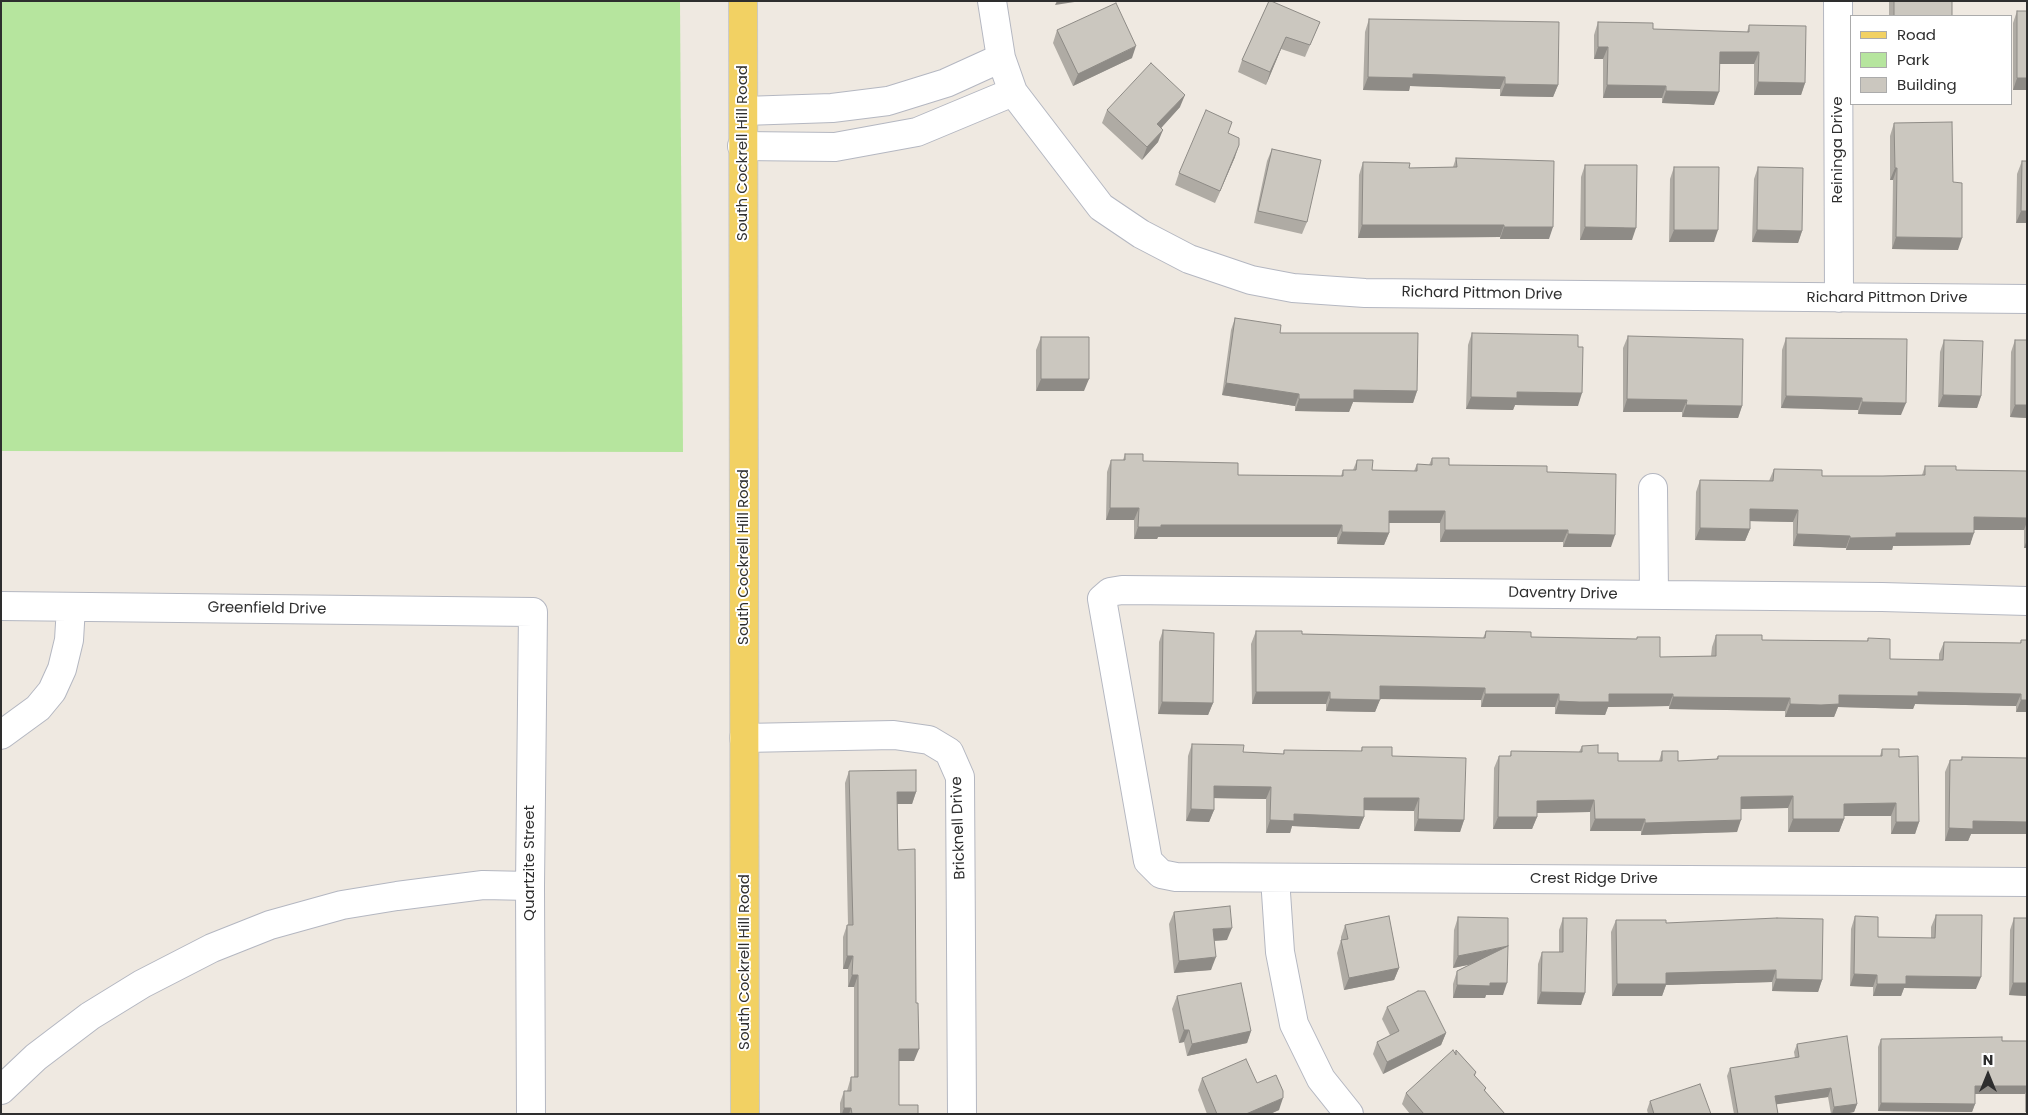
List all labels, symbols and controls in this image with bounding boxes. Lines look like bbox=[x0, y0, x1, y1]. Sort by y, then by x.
legend bbox=[1850, 15, 2013, 105]
text: Road bbox=[1897, 24, 1936, 45]
text: Park bbox=[1897, 49, 1929, 70]
street label: South Cockrell Hill Road bbox=[734, 65, 752, 241]
text: Building bbox=[1897, 74, 1957, 95]
street label: Reininga Drive bbox=[1829, 97, 1847, 203]
street label: Richard Pittmon Drive bbox=[1401, 284, 1563, 304]
street label: Richard Pittmon Drive bbox=[1807, 289, 1967, 307]
street label: South Cockrell Hill Road bbox=[735, 469, 753, 645]
street label: Daventry Drive bbox=[1508, 584, 1618, 604]
street label: Greenfield Drive bbox=[207, 599, 327, 619]
street label: Bricknell Drive bbox=[948, 776, 970, 880]
street label: Quartzite Street bbox=[521, 805, 539, 921]
street label: Crest Ridge Drive bbox=[1530, 870, 1658, 888]
street label: South Cockrell Hill Road bbox=[736, 874, 754, 1050]
north arrow bbox=[1963, 1050, 2013, 1100]
text: N bbox=[1983, 1050, 1993, 1070]

